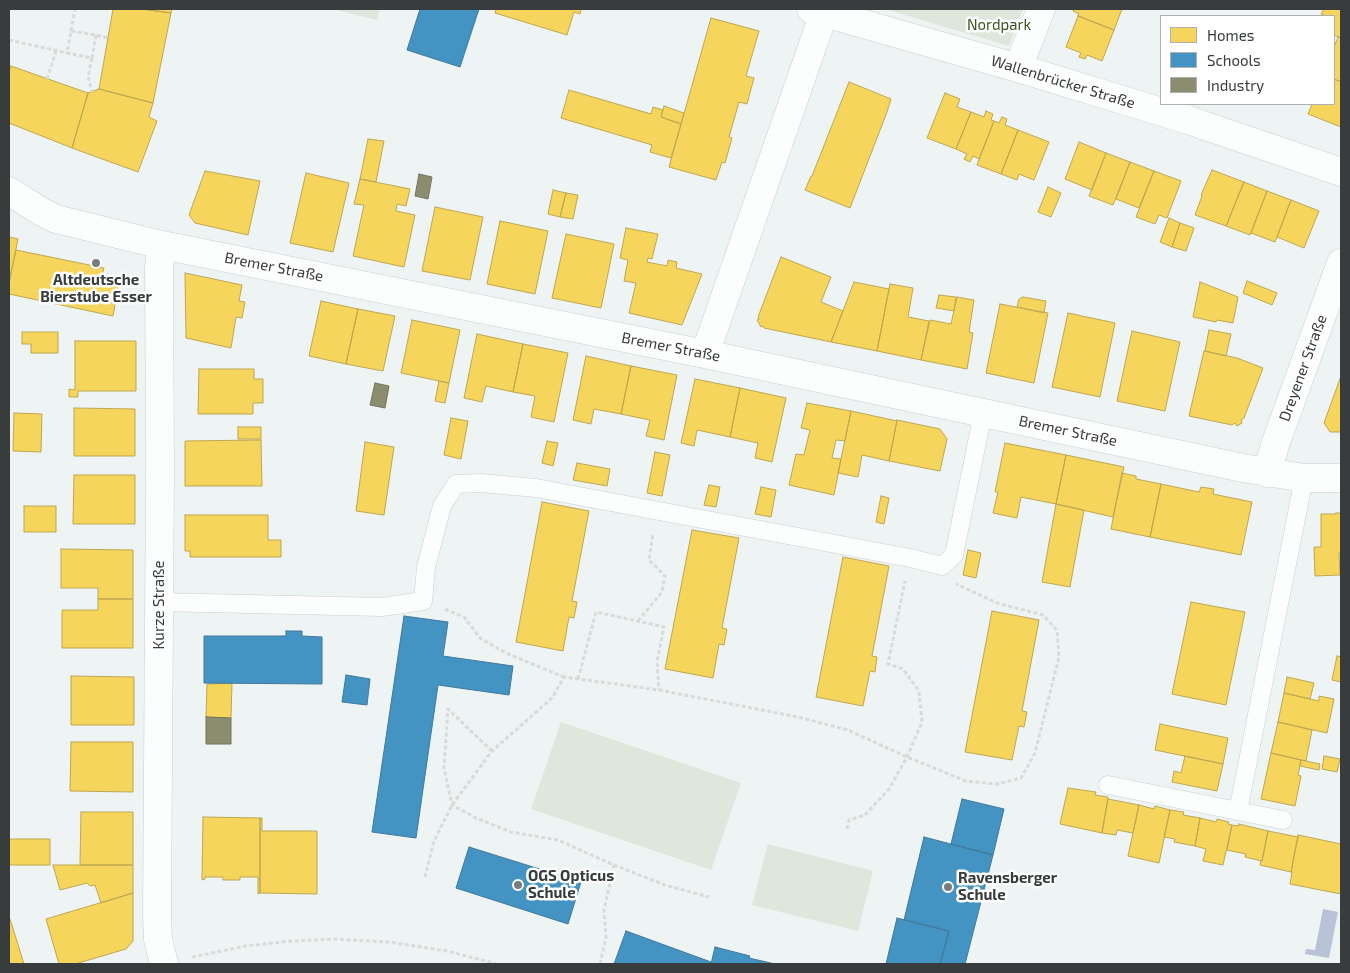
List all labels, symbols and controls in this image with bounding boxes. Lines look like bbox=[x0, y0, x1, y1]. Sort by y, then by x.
legend bbox=[1160, 15, 1335, 105]
park label: Nordpark bbox=[967, 16, 1031, 34]
text: Homes bbox=[1207, 26, 1254, 44]
text: Schools bbox=[1207, 51, 1261, 69]
street label: Wallenbrücker Straße bbox=[989, 52, 1137, 112]
text: Industry bbox=[1207, 76, 1264, 94]
street label: Bremer Straße bbox=[223, 249, 325, 285]
marker: Altdeutsche Bierstube Esser bbox=[90, 257, 102, 269]
place label: Altdeutsche Bierstube Esser bbox=[40, 271, 152, 306]
street label: Dreyener Straße bbox=[1275, 312, 1331, 424]
street label: Bremer Straße bbox=[620, 329, 722, 365]
street label: Bremer Straße bbox=[1017, 412, 1119, 450]
street label: Kurze Straße bbox=[150, 561, 168, 649]
place label: OGS Opticus Schule bbox=[528, 867, 614, 902]
place label: Ravensberger Schule bbox=[958, 869, 1057, 904]
marker: OGS Opticus Schule bbox=[512, 879, 524, 891]
marker: Ravensberger Schule bbox=[942, 881, 954, 893]

